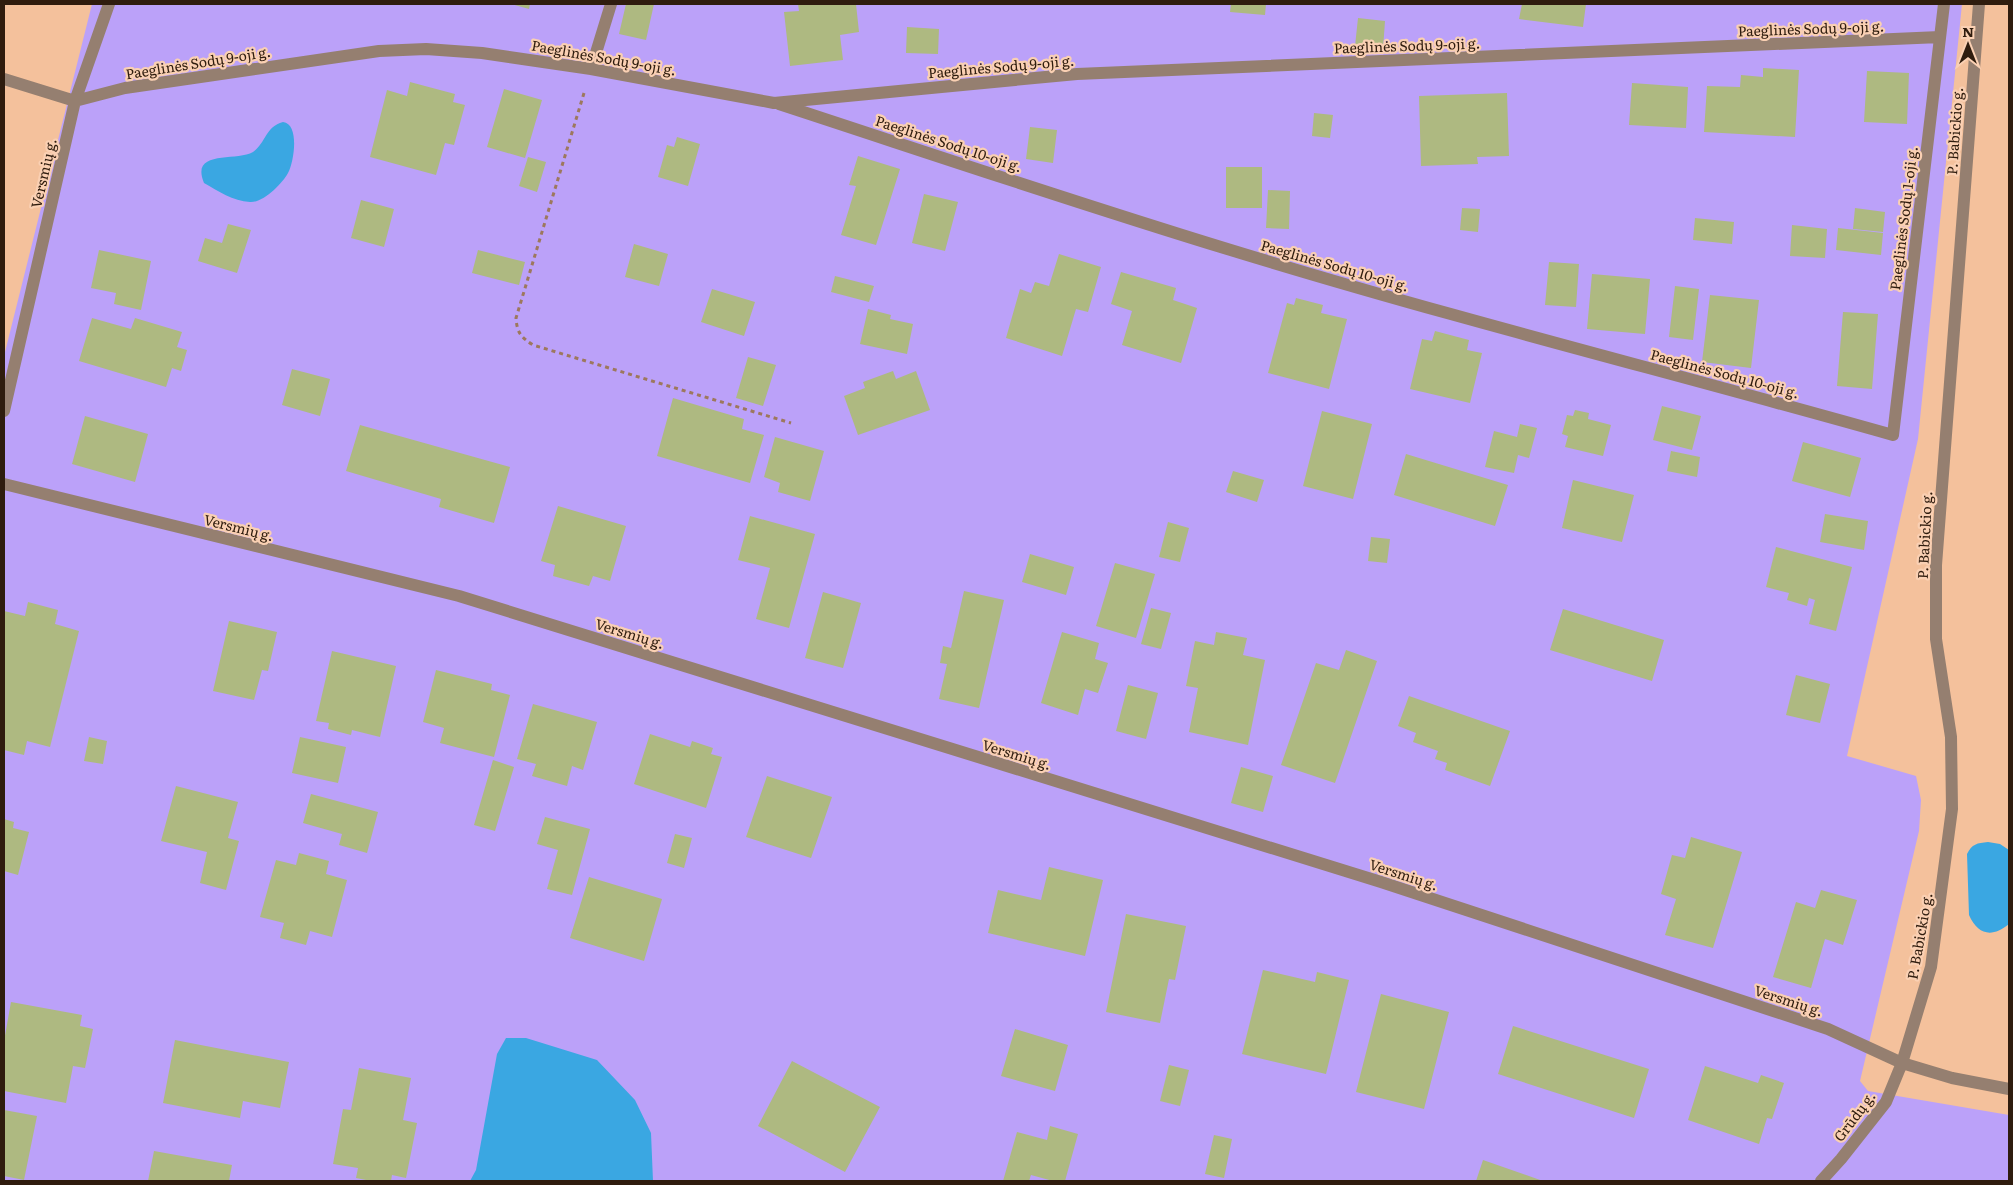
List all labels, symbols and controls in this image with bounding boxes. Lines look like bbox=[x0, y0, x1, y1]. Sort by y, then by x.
street label: Paeglinės Sodų 9-oji g. bbox=[1737, 15, 1885, 41]
north arrow bbox=[1943, 20, 1993, 70]
text: N bbox=[1962, 21, 1974, 41]
street label: Paeglinės Sodų 9-oji g. bbox=[1333, 32, 1481, 58]
street label: Paeglinės Sodų 9-oji g. bbox=[530, 34, 678, 80]
street label: Paeglinės Sodų 9-oji g. bbox=[124, 41, 272, 83]
street label: Paeglinės Sodų 9-oji g. bbox=[927, 50, 1075, 82]
street label: P. Babickio g. bbox=[1941, 86, 1967, 176]
street label: Paeglinės Sodų 10-oji g. bbox=[873, 110, 1025, 176]
street label: Versmių g. bbox=[25, 136, 61, 210]
street label: Paeglinės Sodų 1-oji g. bbox=[1884, 145, 1922, 291]
street label: Paeglinės Sodų 10-oji g. bbox=[1259, 234, 1411, 296]
street label: Paeglinės Sodų 10-oji g. bbox=[1648, 344, 1802, 402]
street label: P. Babickio g. bbox=[1912, 491, 1936, 579]
street label: Versmių g. bbox=[202, 509, 276, 545]
street label: Versmių g. bbox=[593, 613, 667, 653]
street label: Versmių g. bbox=[980, 734, 1054, 774]
street label: Versmių g. bbox=[1367, 853, 1441, 895]
street label: P. Babickio g. bbox=[1902, 891, 1936, 981]
street label: Versmių g. bbox=[1752, 979, 1826, 1021]
street label: Grūdų g. bbox=[1828, 1087, 1880, 1145]

